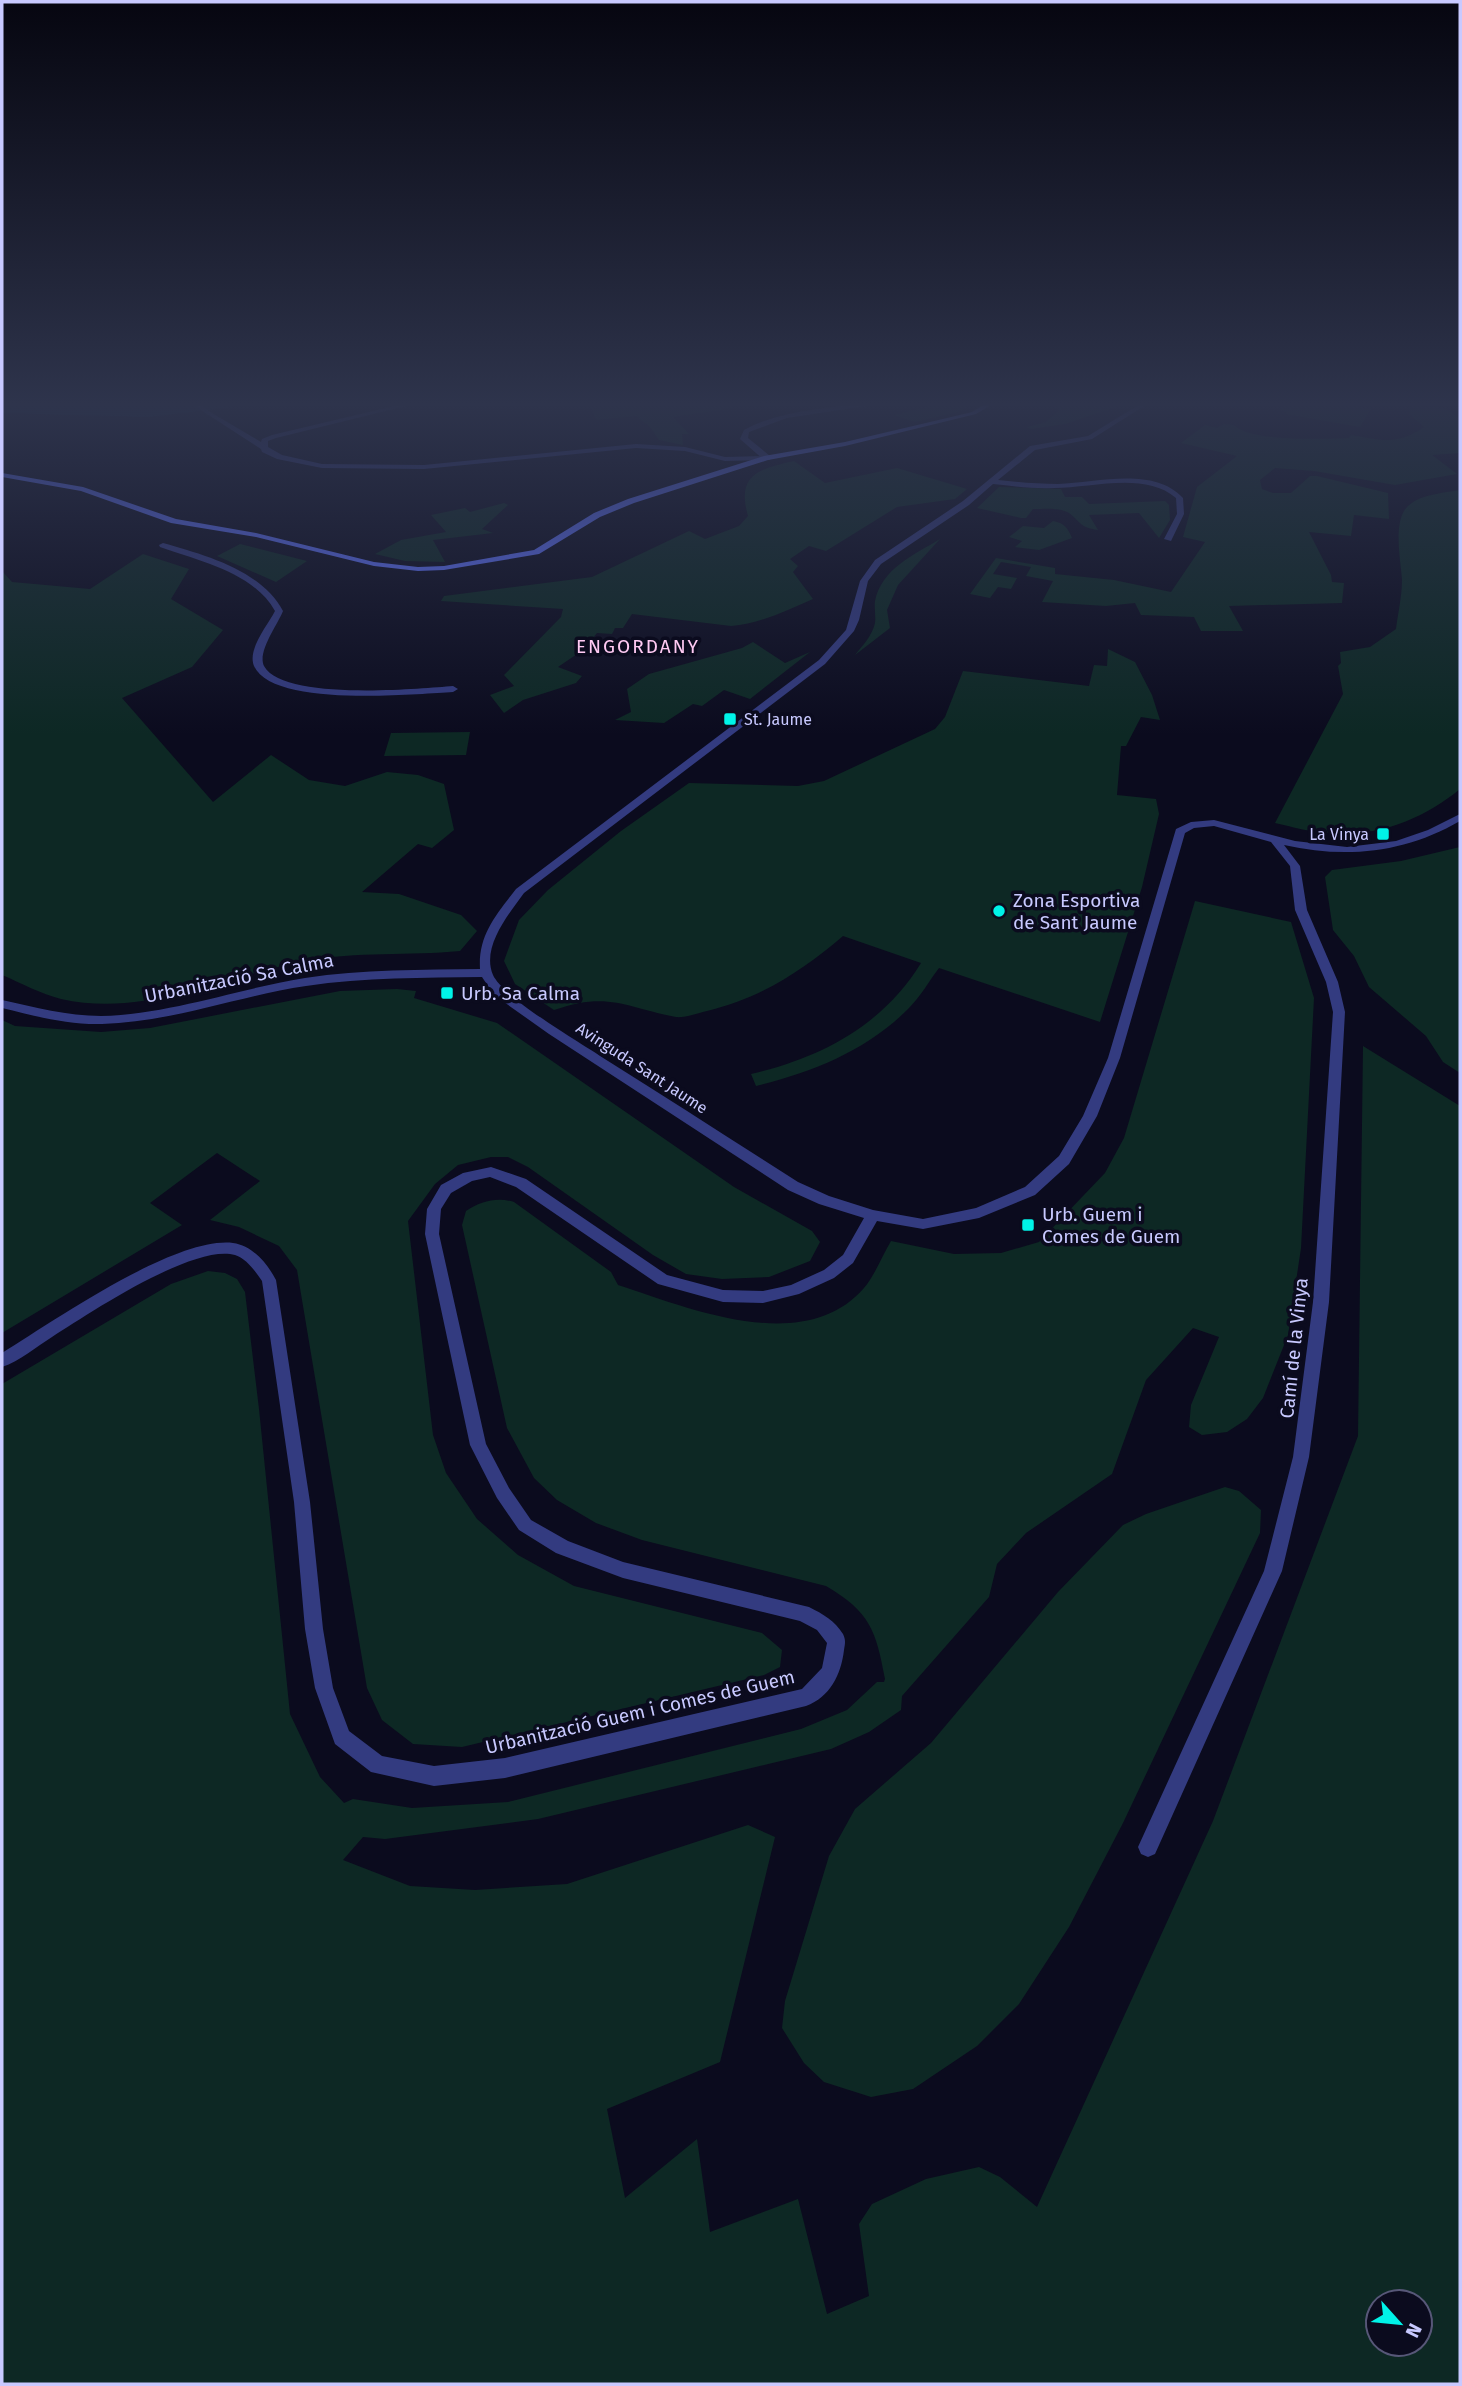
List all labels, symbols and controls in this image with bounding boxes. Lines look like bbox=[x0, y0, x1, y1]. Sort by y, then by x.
district label: ENGORDANY bbox=[576, 635, 700, 658]
place label: St. Jaume bbox=[744, 710, 812, 729]
marker: St. Jaume bbox=[722, 711, 738, 727]
place label: La Vinya bbox=[1309, 825, 1369, 844]
marker: La Vinya bbox=[1375, 826, 1391, 842]
place label: Zona Esportiva de Sant Jaume bbox=[1013, 889, 1140, 934]
marker: Zona Esportiva de Sant Jaume bbox=[991, 903, 1007, 919]
street label: Urbanització Sa Calma bbox=[143, 948, 335, 1008]
place label: Urb. Sa Calma bbox=[461, 982, 580, 1005]
marker: Urb. Sa Calma bbox=[439, 985, 455, 1001]
street label: Avinguda Sant Jaume bbox=[573, 1018, 711, 1118]
place label: Urb. Guem i Comes de Guem bbox=[1042, 1203, 1180, 1248]
marker: Urb. Guem i Comes de Guem bbox=[1020, 1217, 1036, 1233]
street label: Camí de la Vinya bbox=[1275, 1276, 1313, 1420]
street label: Urbanització Guem i Comes de Guem bbox=[483, 1665, 797, 1759]
north arrow bbox=[1364, 2288, 1434, 2358]
text: N bbox=[1401, 2320, 1427, 2341]

